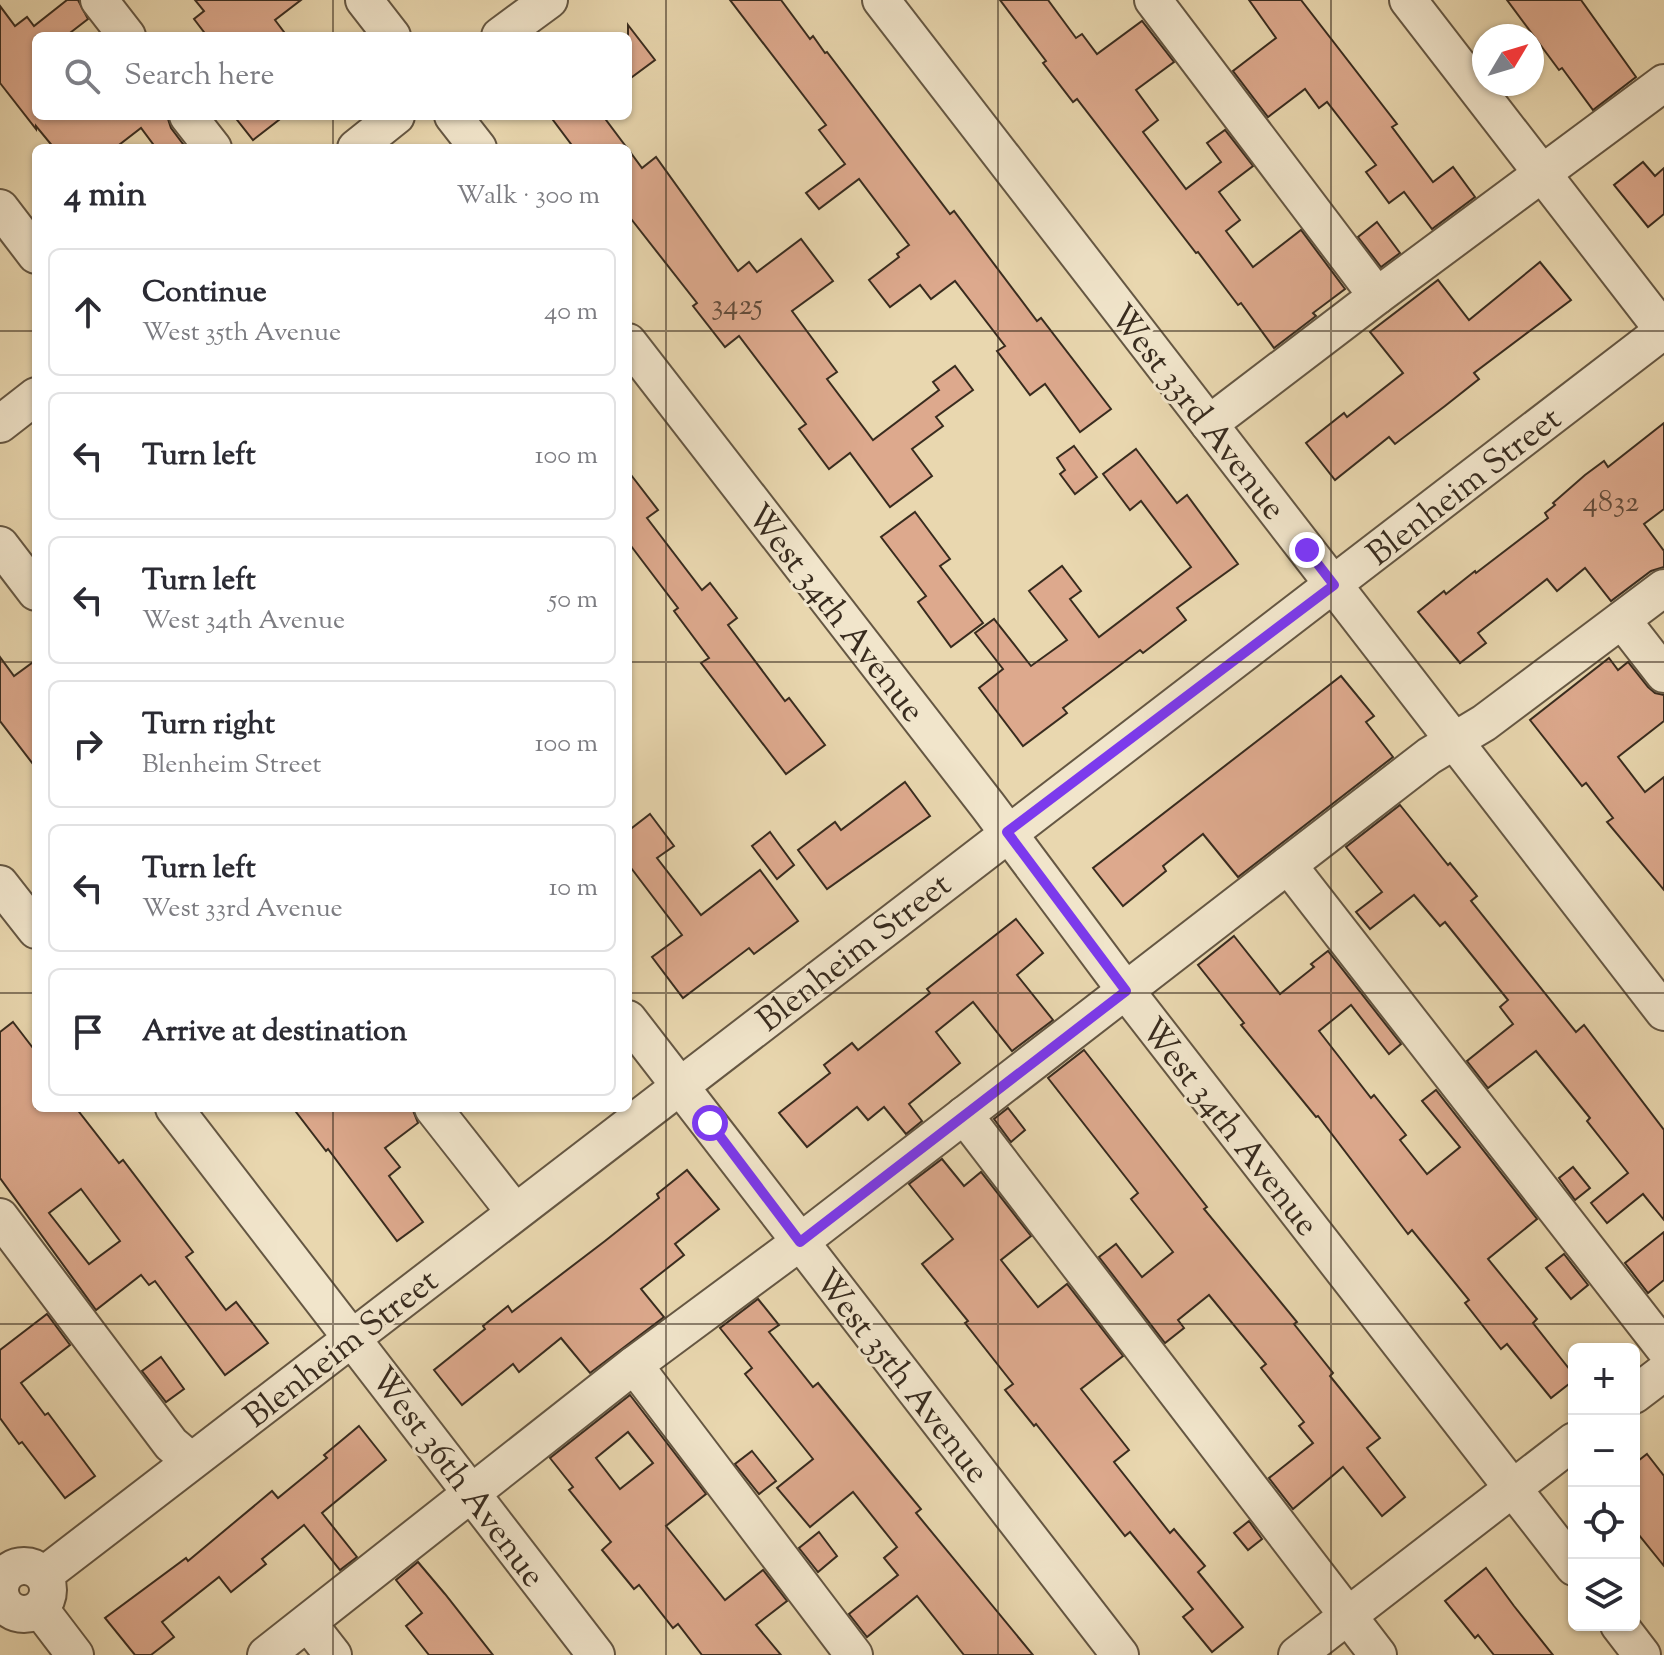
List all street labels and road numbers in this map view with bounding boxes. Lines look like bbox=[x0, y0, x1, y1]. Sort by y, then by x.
street label: West 33rd Avenue bbox=[1096, 295, 1296, 532]
street label: Blenheim Street bbox=[1358, 396, 1573, 579]
street label: West 34th Avenue bbox=[733, 494, 935, 734]
street label: Blenheim Street bbox=[748, 862, 963, 1045]
street label: West 34th Avenue bbox=[1127, 1008, 1329, 1248]
street label: Blenheim Street bbox=[235, 1258, 450, 1441]
street label: West 35th Avenue bbox=[801, 1260, 1000, 1495]
street label: West 36th Avenue bbox=[357, 1357, 556, 1599]

